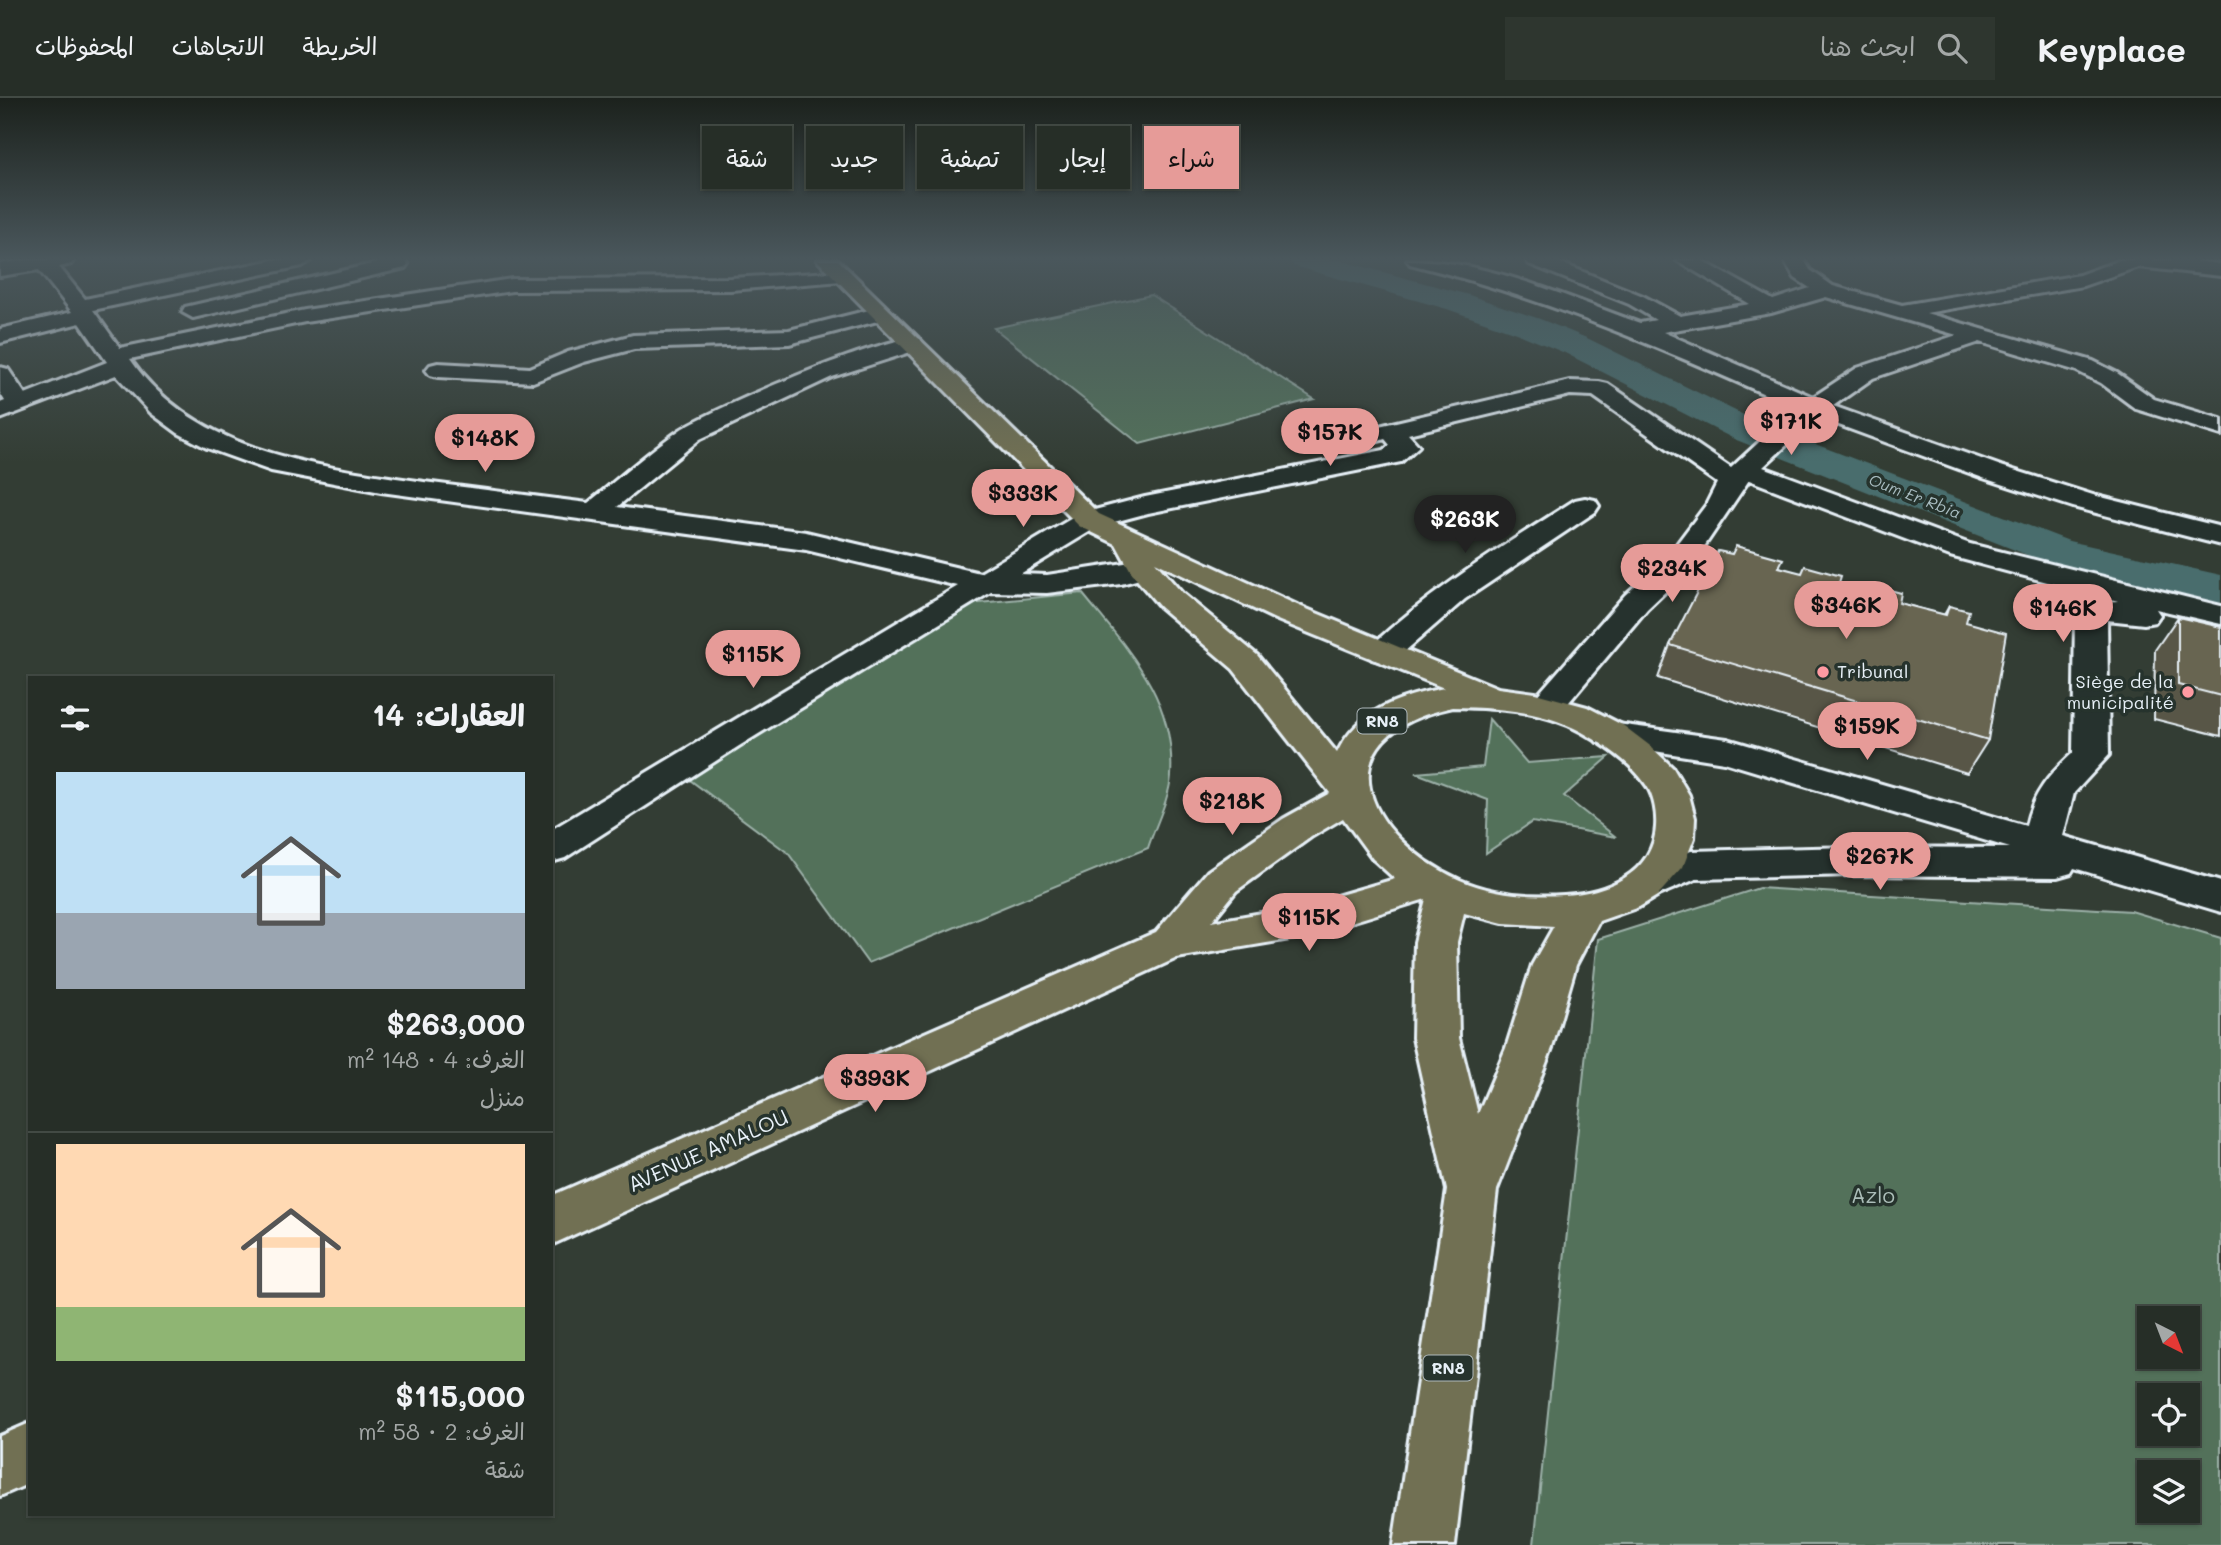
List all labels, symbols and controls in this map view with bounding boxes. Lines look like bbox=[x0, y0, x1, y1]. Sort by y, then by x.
search box bbox=[1505, 17, 1995, 80]
text: Keyplace bbox=[2037, 27, 2186, 70]
text: ابحث هنا bbox=[1820, 29, 1915, 63]
icon: search bbox=[1933, 29, 1971, 67]
text: المحفوظات bbox=[35, 30, 134, 61]
text: الاتجاهات bbox=[172, 30, 265, 61]
text: الخريطة bbox=[303, 30, 377, 61]
chip: شقة bbox=[702, 126, 792, 189]
chip: جديد bbox=[806, 126, 903, 189]
chip: تصفية bbox=[917, 126, 1023, 189]
chip: إيجار bbox=[1037, 126, 1130, 189]
chip: شراء bbox=[1144, 126, 1239, 189]
pin: $171K bbox=[1742, 398, 1840, 457]
text: $171K bbox=[1760, 405, 1822, 435]
pin: $157K bbox=[1281, 408, 1379, 468]
pin: $148K bbox=[436, 414, 534, 474]
text: $157K bbox=[1297, 416, 1363, 446]
text: $148K bbox=[451, 422, 519, 452]
water label: Oum Er Rbia bbox=[1866, 468, 1964, 523]
pin: $333K bbox=[974, 470, 1072, 529]
text: $333K bbox=[988, 477, 1058, 507]
pin: $263K bbox=[1416, 496, 1514, 555]
text: $263K bbox=[1430, 503, 1500, 533]
pin: $234K bbox=[1623, 545, 1721, 604]
text: $234K bbox=[1637, 552, 1707, 582]
pin: $346K bbox=[1797, 582, 1895, 641]
pin: $146K bbox=[2014, 584, 2112, 644]
text: $346K bbox=[1810, 589, 1882, 619]
text: $146K bbox=[2029, 592, 2097, 622]
pin: $115K bbox=[704, 630, 802, 690]
text: $115K bbox=[721, 638, 785, 668]
place label: Tribunal bbox=[1837, 659, 1909, 683]
marker: Tribunal bbox=[1815, 664, 1831, 680]
place label: Siège de la municipalité bbox=[2067, 669, 2174, 714]
marker: Siège de la municipalité bbox=[2180, 684, 2196, 700]
text: العقارات: 14 bbox=[372, 694, 525, 734]
icon: filters bbox=[56, 699, 94, 737]
pin: $159K bbox=[1818, 702, 1916, 762]
road number: RN8 bbox=[1358, 708, 1406, 734]
text: $159K bbox=[1834, 710, 1900, 740]
pin: $218K bbox=[1183, 778, 1281, 837]
text: $218K bbox=[1199, 785, 1265, 815]
icon: home bbox=[228, 818, 354, 944]
pin: $267K bbox=[1831, 832, 1929, 892]
text: $267K bbox=[1846, 840, 1914, 870]
pin: $115K bbox=[1260, 894, 1358, 953]
text: $115K bbox=[1277, 901, 1341, 931]
text: $263,000 bbox=[386, 1003, 525, 1043]
text: الغرف: 4 · 148 m² bbox=[347, 1044, 525, 1074]
pin: $393K bbox=[826, 1054, 924, 1114]
text: $393K bbox=[840, 1062, 910, 1092]
text: منزل bbox=[480, 1082, 525, 1112]
street label: AVENUE AMALOU bbox=[623, 1102, 792, 1197]
park label: Azlo bbox=[1851, 1181, 1895, 1208]
icon: home bbox=[228, 1190, 354, 1316]
north arrow bbox=[2137, 1306, 2200, 1368]
map controls bbox=[2137, 1306, 2200, 1523]
road number: RN8 bbox=[1424, 1356, 1472, 1380]
text: $115,000 bbox=[395, 1375, 525, 1415]
button: locate bbox=[2137, 1383, 2200, 1446]
text: الغرف: 2 · 58 m² bbox=[358, 1416, 525, 1446]
text: شقة bbox=[485, 1454, 525, 1484]
button: layers bbox=[2137, 1460, 2200, 1523]

